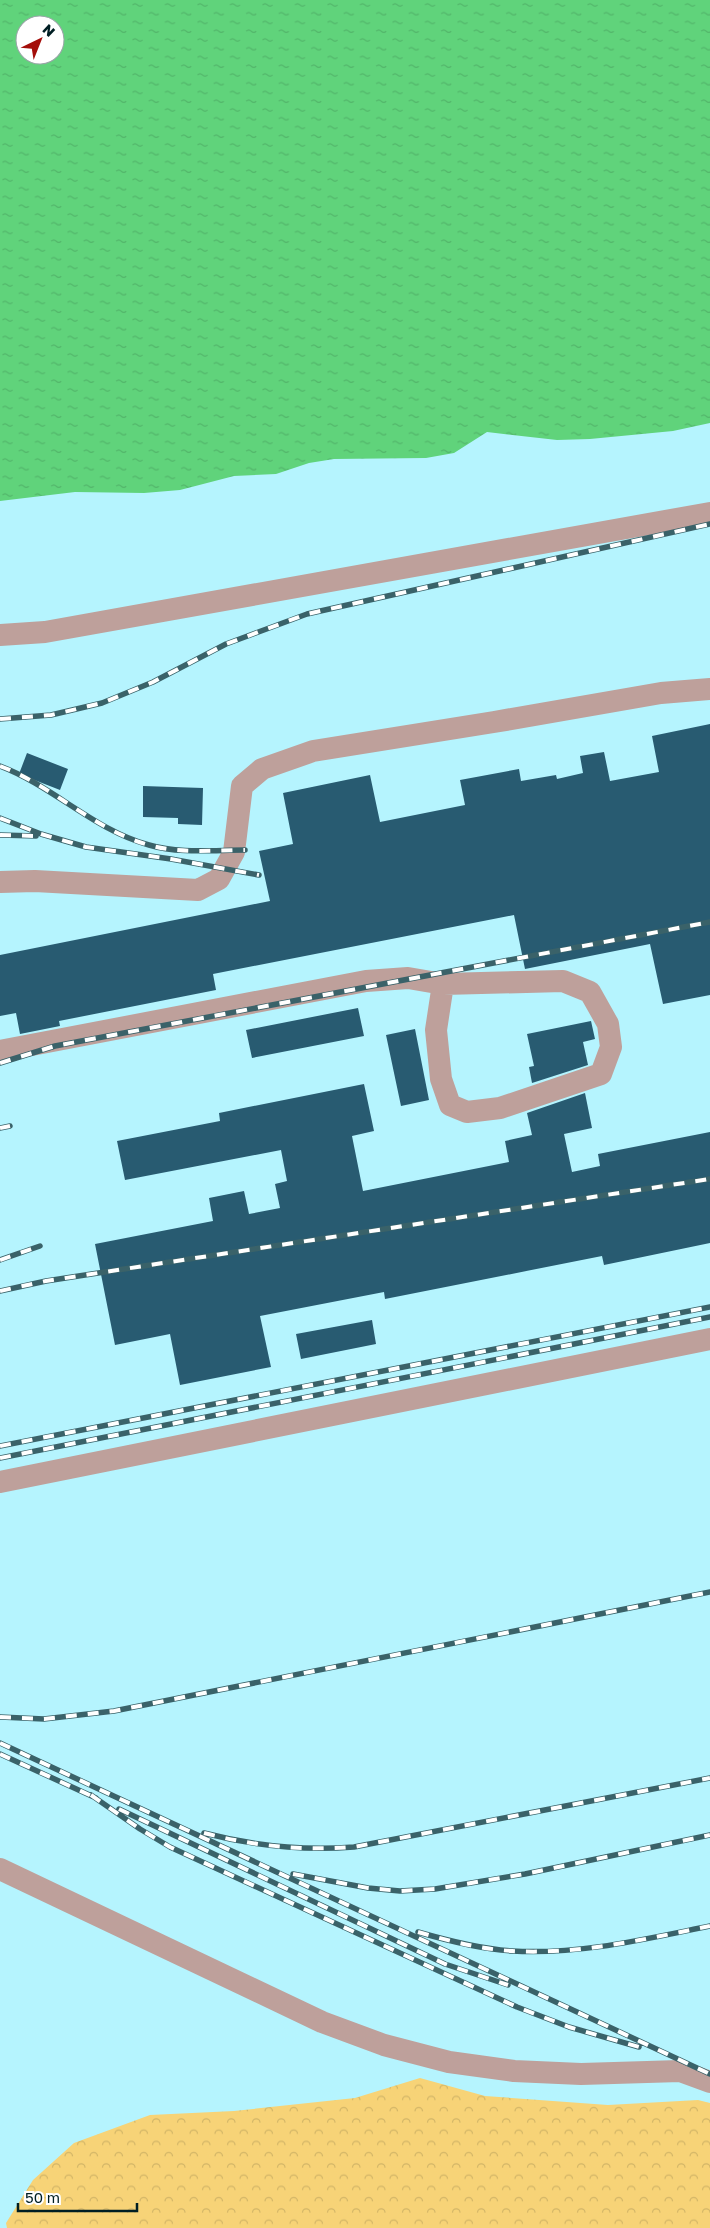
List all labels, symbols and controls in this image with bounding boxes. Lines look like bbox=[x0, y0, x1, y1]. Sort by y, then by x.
north arrow bbox=[15, 15, 65, 65]
text: N bbox=[40, 20, 59, 40]
scale bar bbox=[18, 2180, 136, 2212]
text: 50 m bbox=[25, 2188, 60, 2206]

